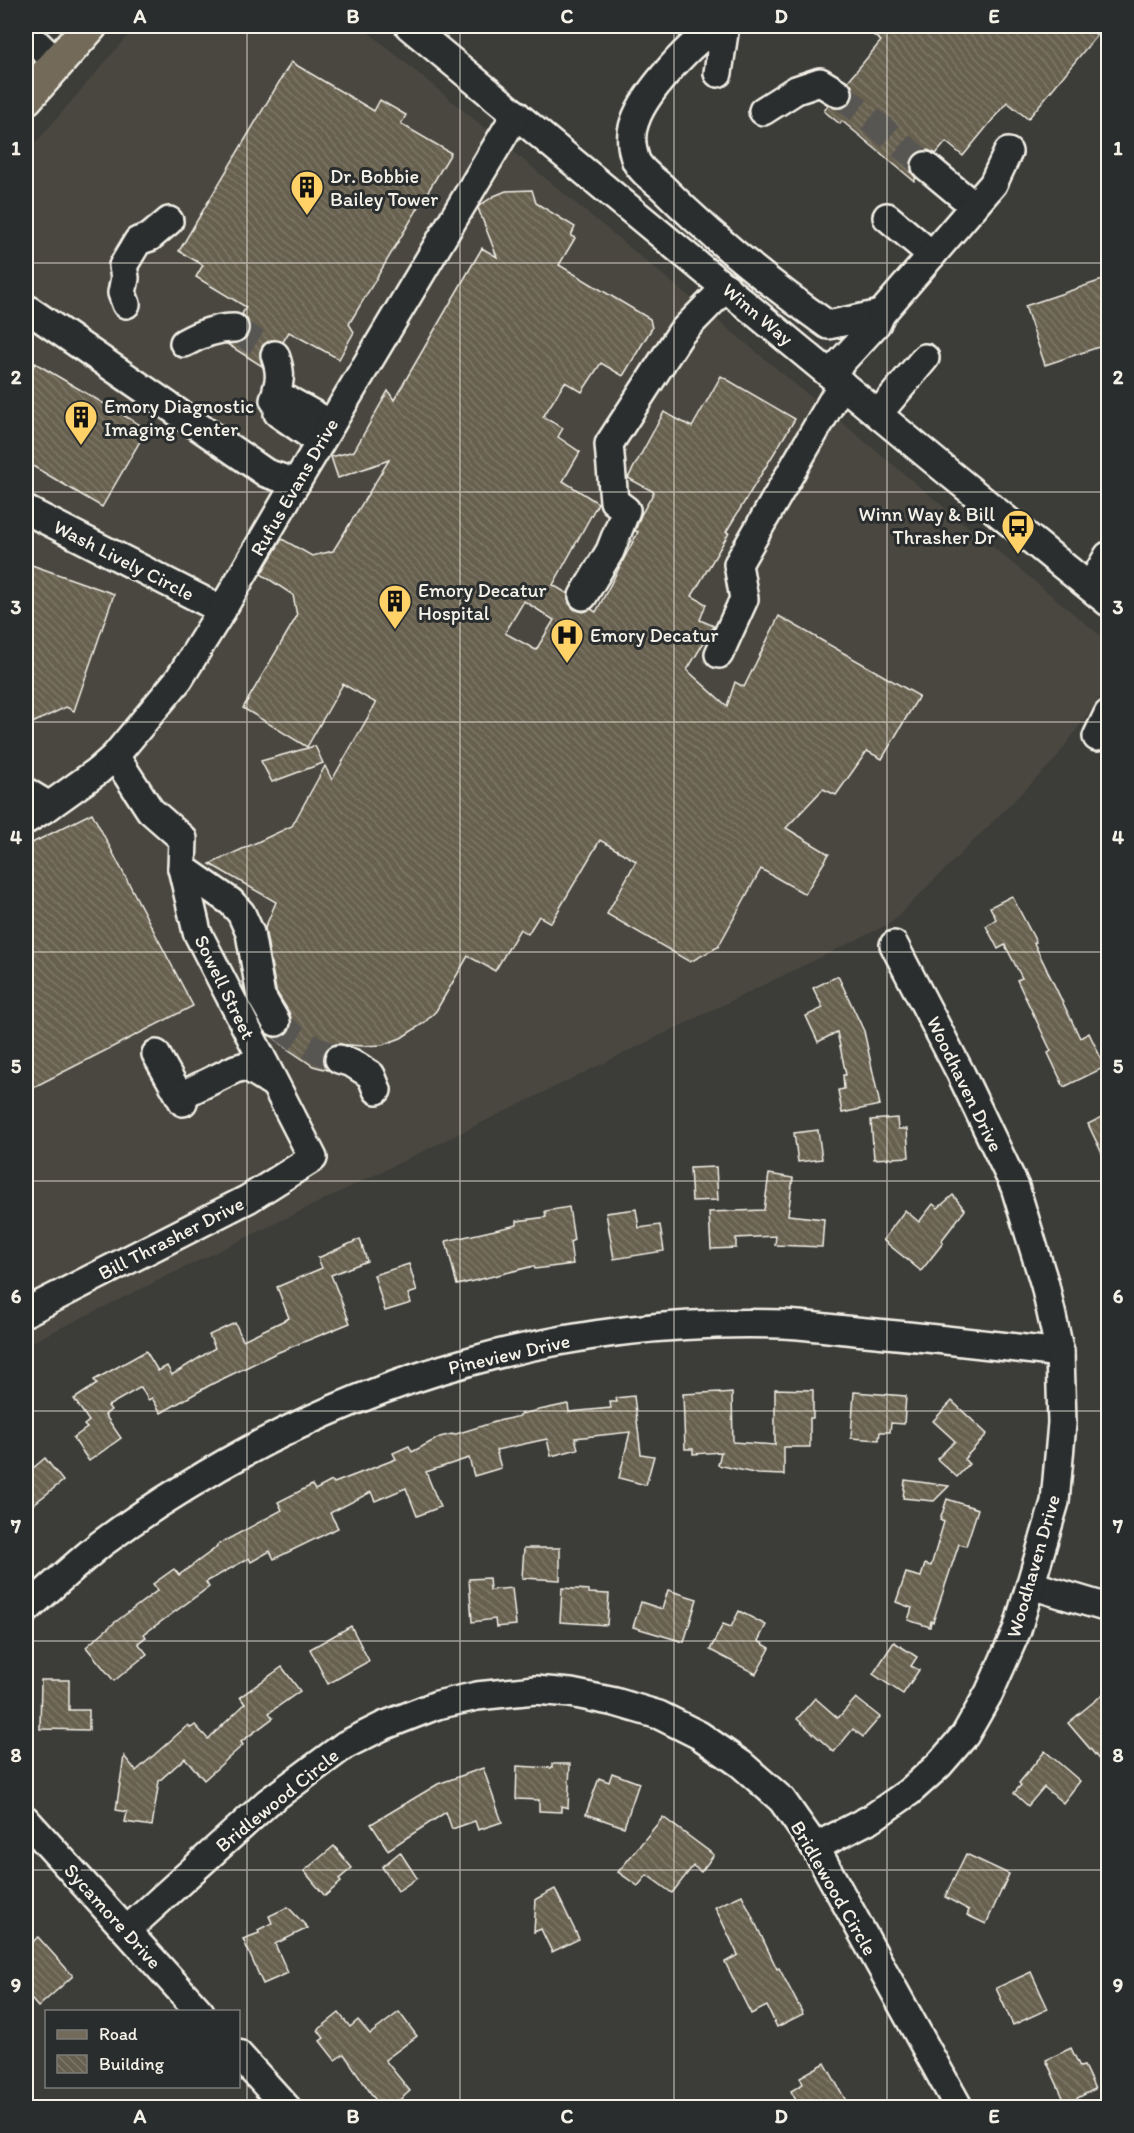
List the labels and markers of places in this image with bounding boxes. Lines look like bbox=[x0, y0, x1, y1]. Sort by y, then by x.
place label: Dr. Bobbie Bailey Tower bbox=[330, 164, 438, 211]
building icon: Dr. Bobbie Bailey Tower bbox=[289, 169, 325, 216]
place label: Emory Diagnostic Imaging Center bbox=[104, 394, 254, 441]
building icon: Emory Diagnostic Imaging Center bbox=[63, 399, 99, 446]
place label: Winn Way & Bill Thrasher Dr bbox=[859, 502, 995, 549]
bus stop icon: Winn Way & Bill Thrasher Dr bbox=[1000, 508, 1036, 555]
place label: Emory Decatur Hospital bbox=[418, 578, 547, 625]
building icon: Emory Decatur Hospital bbox=[377, 583, 413, 630]
hospital icon: Emory Decatur bbox=[549, 617, 585, 664]
place label: Emory Decatur bbox=[590, 623, 719, 647]

